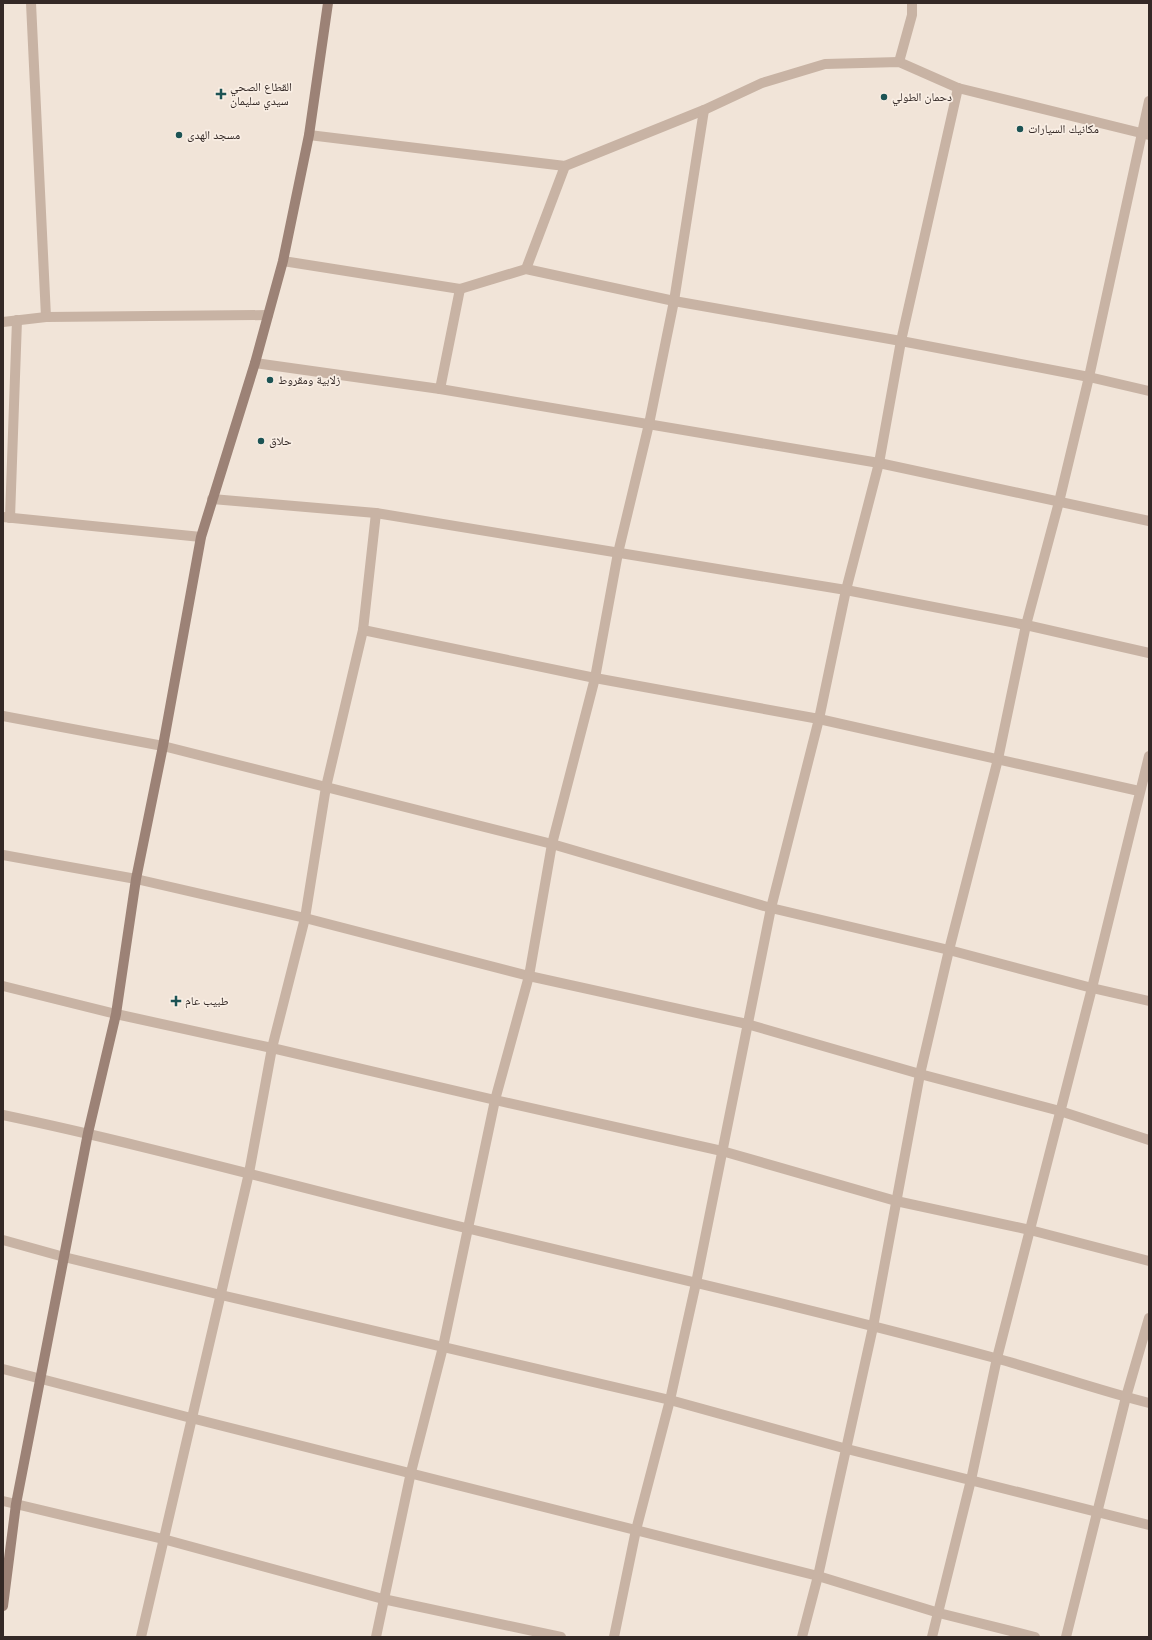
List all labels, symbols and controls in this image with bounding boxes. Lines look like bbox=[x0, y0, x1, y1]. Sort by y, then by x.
place label: القطاع الصحي سيدي سليمان bbox=[230, 79, 292, 111]
marker: القطاع الصحي سيدي سليمان bbox=[215, 88, 227, 100]
place label: دحمان الطولي bbox=[892, 89, 952, 107]
marker: دحمان الطولي bbox=[879, 92, 889, 102]
place label: مكانيك السيارات bbox=[1028, 121, 1099, 137]
marker: مكانيك السيارات bbox=[1015, 124, 1025, 134]
place label: مسجد الهدى bbox=[187, 127, 240, 143]
marker: مسجد الهدى bbox=[174, 130, 184, 140]
place label: زلابية ومقروط bbox=[278, 372, 341, 388]
marker: زلابية ومقروط bbox=[265, 375, 275, 385]
place label: حلاق bbox=[269, 433, 292, 449]
marker: حلاق bbox=[256, 436, 266, 446]
place label: طبيب عام bbox=[185, 993, 229, 1009]
marker: طبيب عام bbox=[170, 995, 182, 1007]

